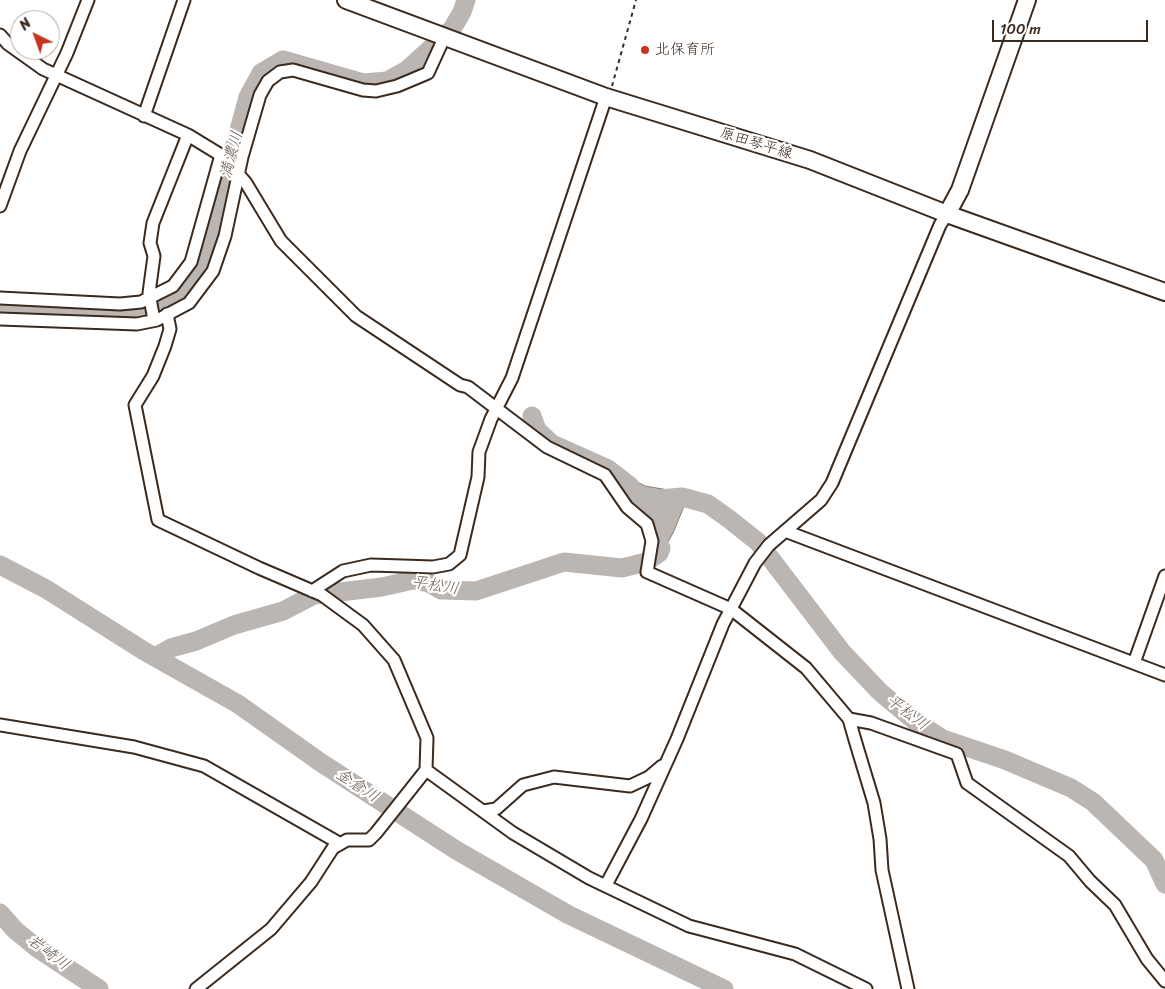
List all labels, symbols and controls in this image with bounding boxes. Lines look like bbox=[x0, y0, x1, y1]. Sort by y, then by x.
north arrow bbox=[10, 10, 60, 60]
scale bar bbox=[995, 10, 1151, 42]
text: N bbox=[13, 12, 37, 37]
text: 100 m bbox=[1000, 16, 1041, 42]
place label: 北保育所 bbox=[655, 41, 715, 59]
marker: 北保育所 bbox=[639, 44, 651, 56]
street label: 原田琴平線 bbox=[718, 124, 794, 164]
water label: 満濃川 bbox=[217, 129, 247, 181]
water label: 平松川 bbox=[410, 573, 460, 599]
water label: 平松川 bbox=[882, 691, 932, 735]
water label: 金倉川 bbox=[332, 765, 382, 807]
water label: 岩崎川 bbox=[23, 931, 73, 975]

